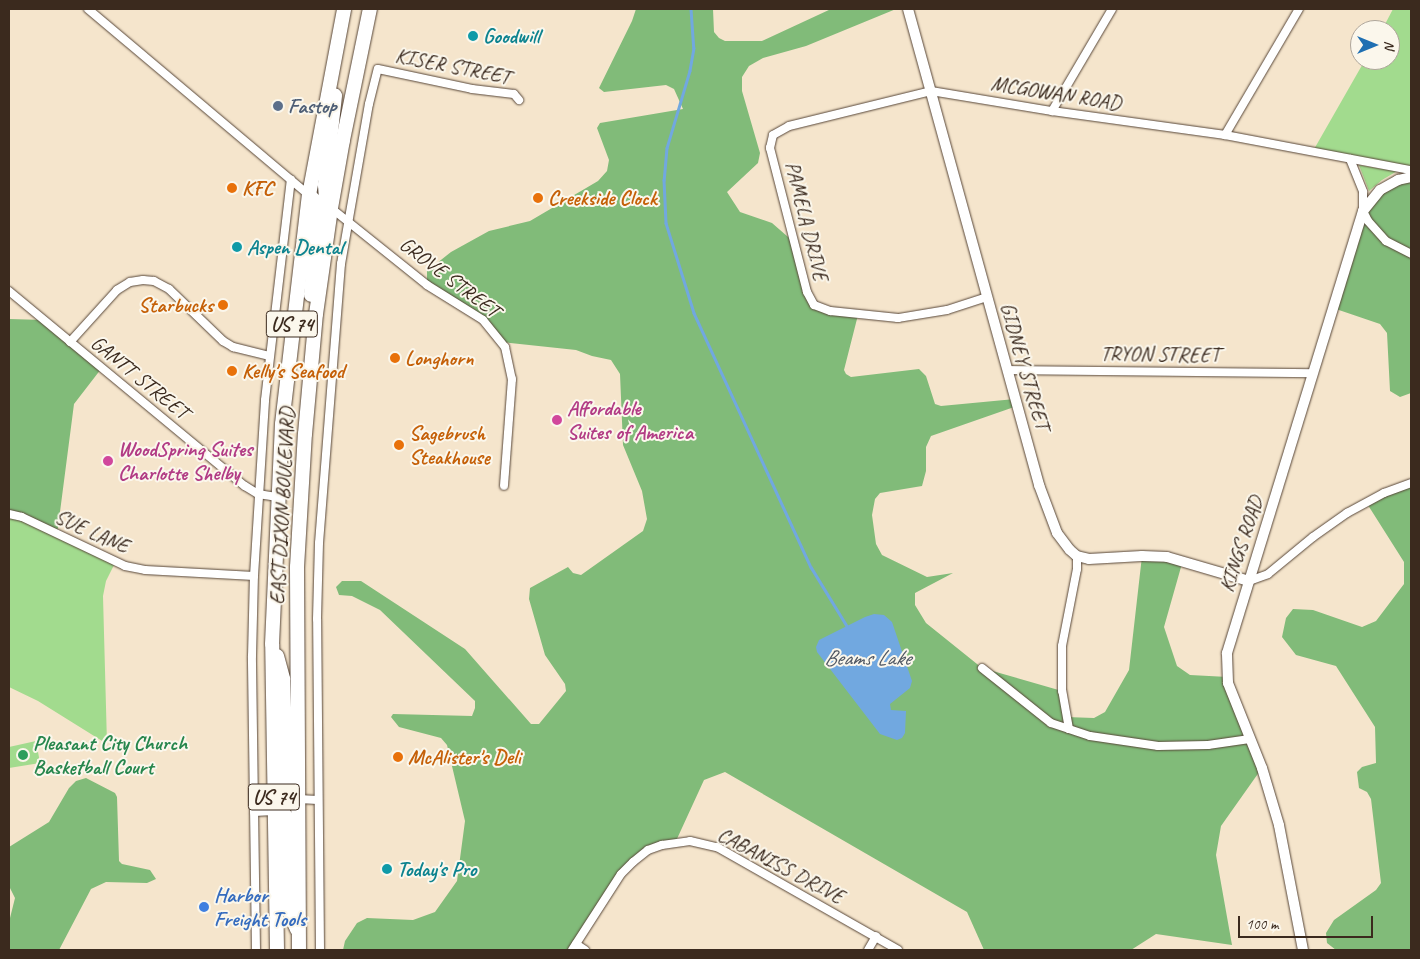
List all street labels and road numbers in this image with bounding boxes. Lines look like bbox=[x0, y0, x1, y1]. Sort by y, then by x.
street label: KISER STREET bbox=[393, 42, 513, 90]
street label: MCGOWAN ROAD bbox=[989, 70, 1123, 116]
street label: PAMELA DRIVE bbox=[780, 159, 834, 283]
street label: GROVE STREET bbox=[395, 231, 505, 323]
street label: GIDNEY STREET bbox=[995, 300, 1055, 432]
road number: US 74 bbox=[266, 306, 318, 342]
street label: GANTT STREET bbox=[86, 330, 194, 424]
street label: TRYON STREET bbox=[1100, 340, 1220, 368]
street label: EAST DIXON BOULEVARD bbox=[264, 406, 300, 606]
street label: KINGS ROAD bbox=[1213, 492, 1269, 596]
street label: SUE LANE bbox=[51, 503, 133, 559]
road number: US 74 bbox=[248, 780, 300, 814]
street label: CABANISS DRIVE bbox=[714, 821, 848, 909]

